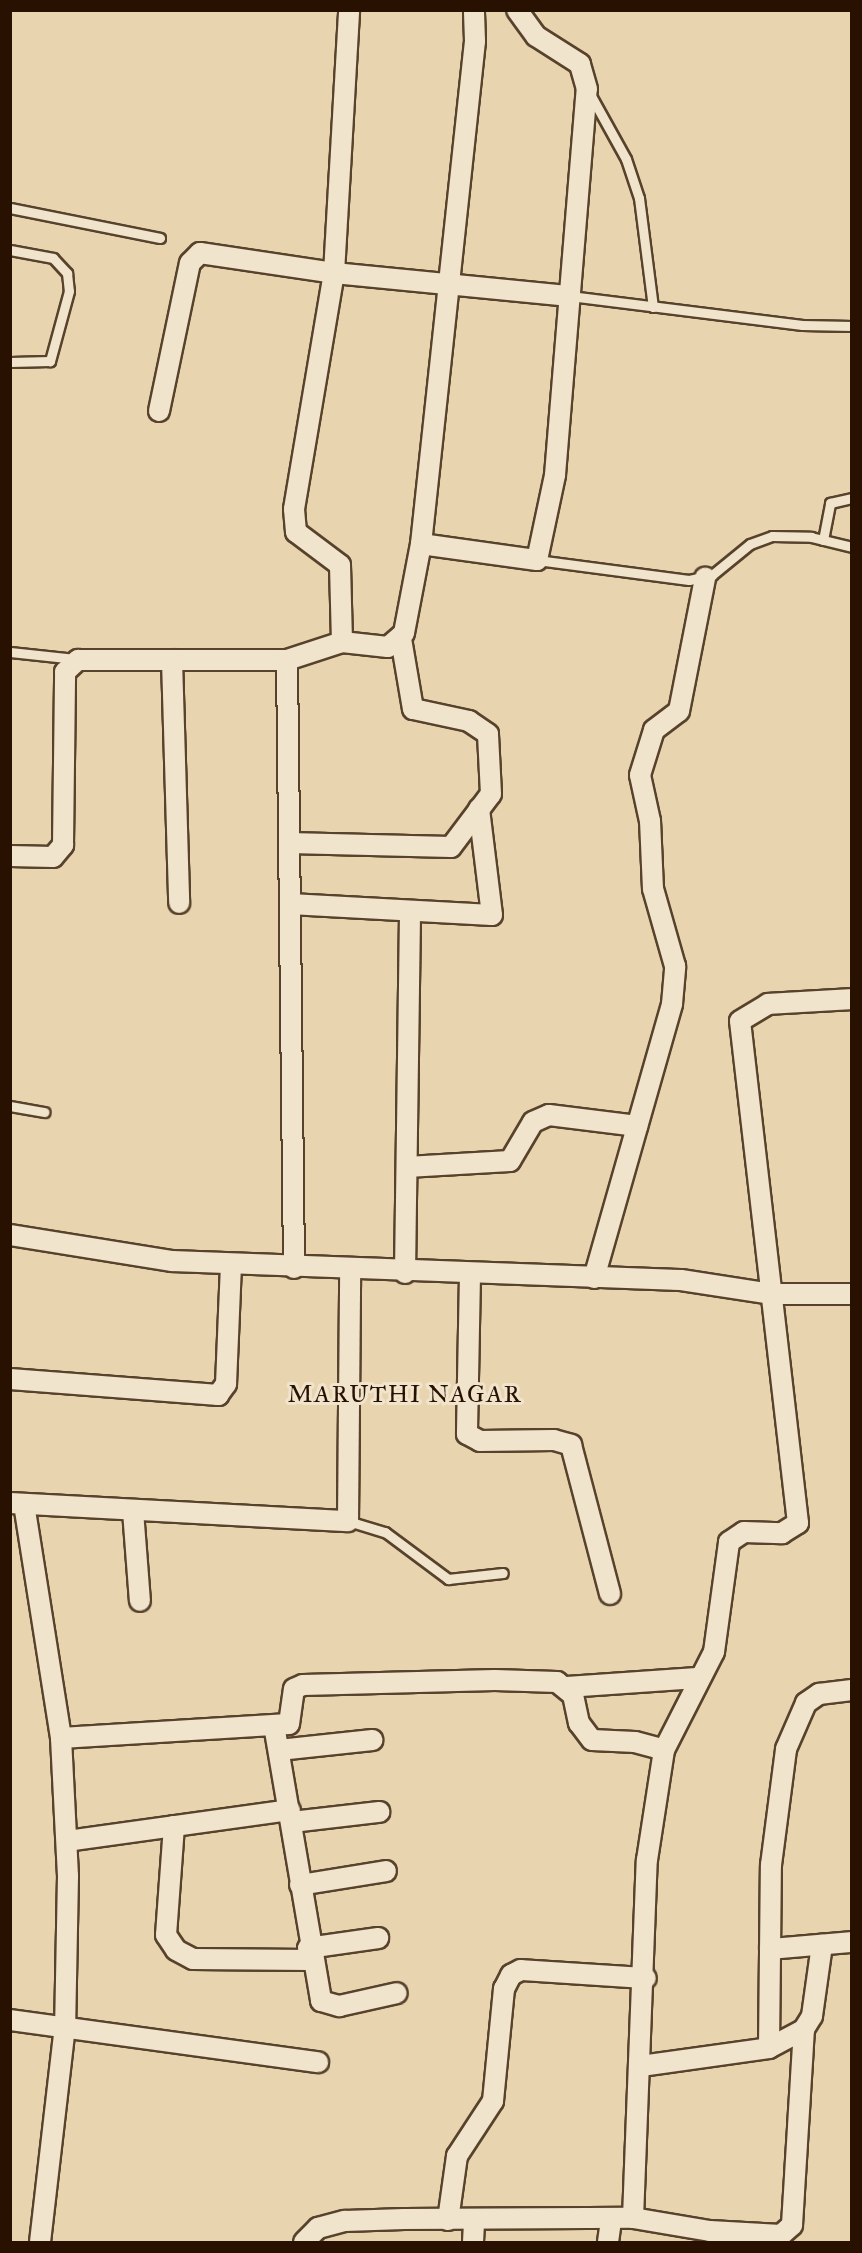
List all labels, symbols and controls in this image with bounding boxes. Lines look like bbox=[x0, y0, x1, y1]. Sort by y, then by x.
district label: MARUTHI NAGAR bbox=[288, 1381, 522, 1409]

